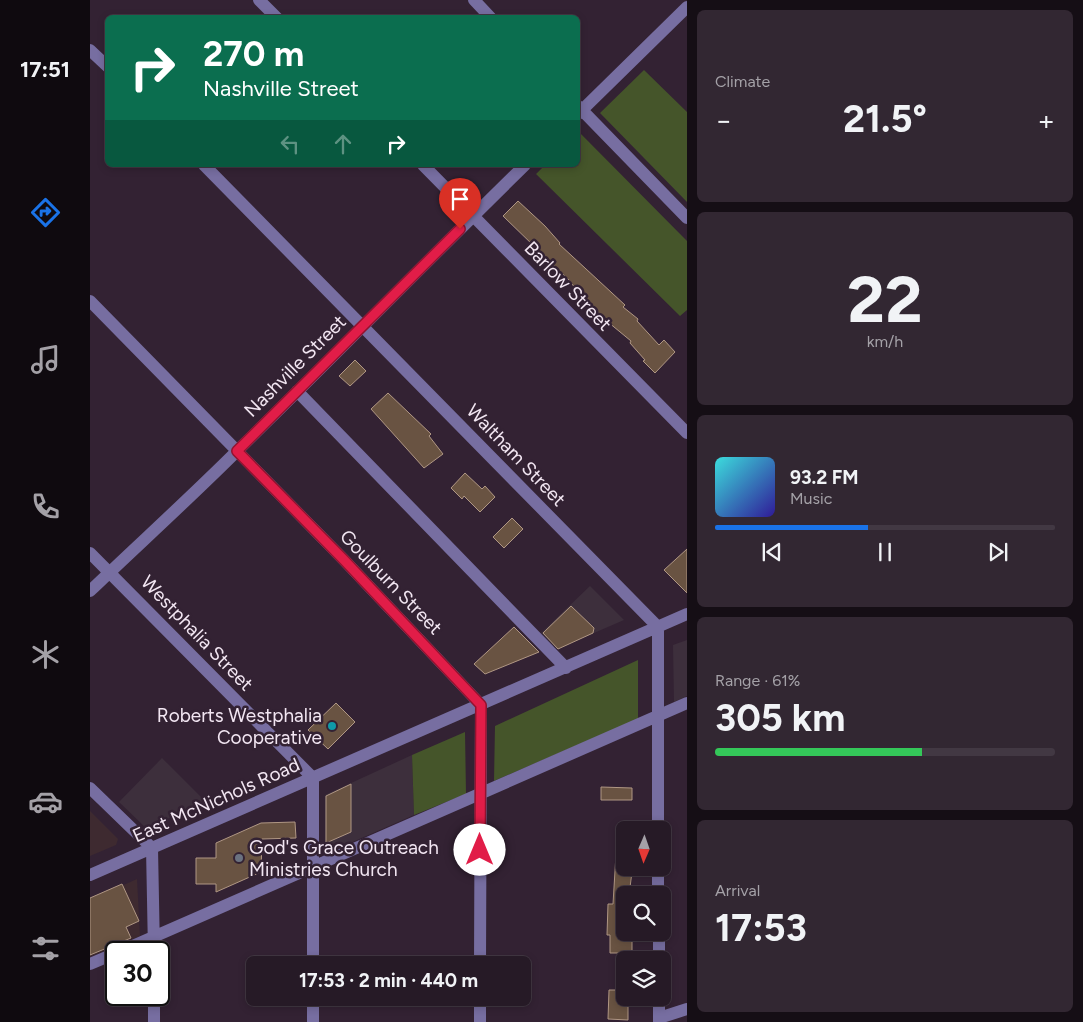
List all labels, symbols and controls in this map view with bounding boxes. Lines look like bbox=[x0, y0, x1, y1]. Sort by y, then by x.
text: 270 m bbox=[203, 33, 304, 75]
icon: right bbox=[120, 35, 185, 100]
text: 17:51 bbox=[20, 56, 70, 83]
text: Climate bbox=[715, 72, 770, 91]
text: Nashville Street bbox=[203, 75, 359, 102]
text: 21.5° bbox=[843, 96, 927, 142]
text: − bbox=[715, 103, 732, 137]
text: + bbox=[1038, 103, 1055, 137]
icon: left bbox=[276, 130, 304, 158]
icon: ahead bbox=[329, 130, 357, 158]
icon: right bbox=[382, 130, 410, 158]
pin bbox=[439, 178, 481, 229]
icon: arrive bbox=[446, 185, 474, 213]
icon: directions bbox=[28, 195, 63, 230]
street label: Barlow Street bbox=[520, 236, 616, 336]
text: 22 bbox=[847, 260, 923, 338]
street label: Nashville Street bbox=[239, 310, 351, 422]
text: km/h bbox=[867, 332, 903, 351]
icon: music bbox=[28, 342, 63, 377]
street label: Waltham Street bbox=[462, 399, 570, 511]
text: 93.2 FM bbox=[790, 466, 859, 489]
icon: phone bbox=[28, 489, 63, 524]
text: Music bbox=[790, 489, 832, 508]
street label: Goulburn Street bbox=[335, 525, 447, 639]
icon: previous bbox=[758, 538, 786, 566]
icon: pause bbox=[871, 538, 899, 566]
icon: next bbox=[984, 538, 1012, 566]
street label: Westphalia Street bbox=[136, 570, 258, 696]
icon: climate bbox=[28, 637, 63, 672]
text: Range · 61% bbox=[715, 671, 800, 690]
text: 305 km bbox=[715, 695, 845, 741]
place label: Roberts Westphalia Cooperative bbox=[157, 704, 322, 749]
marker: Roberts Westphalia Cooperative bbox=[326, 720, 338, 732]
street label: East McNichols Road bbox=[129, 753, 303, 847]
icon: car bbox=[28, 784, 63, 819]
north arrow bbox=[616, 821, 671, 876]
map controls bbox=[616, 821, 671, 1006]
position arrow bbox=[453, 823, 505, 875]
place label: God's Grace Outreach Ministries Church bbox=[249, 836, 439, 881]
marker: God's Grace Outreach Ministries Church bbox=[233, 852, 245, 864]
text: Arrival bbox=[715, 881, 760, 900]
button: search bbox=[616, 886, 671, 941]
text: 17:53 bbox=[715, 905, 807, 951]
icon: filters bbox=[28, 931, 63, 966]
speed limit sign: 30 bbox=[105, 941, 170, 1006]
button: layers bbox=[616, 951, 671, 1006]
text: 17:53 · 2 min · 440 m bbox=[299, 969, 478, 992]

